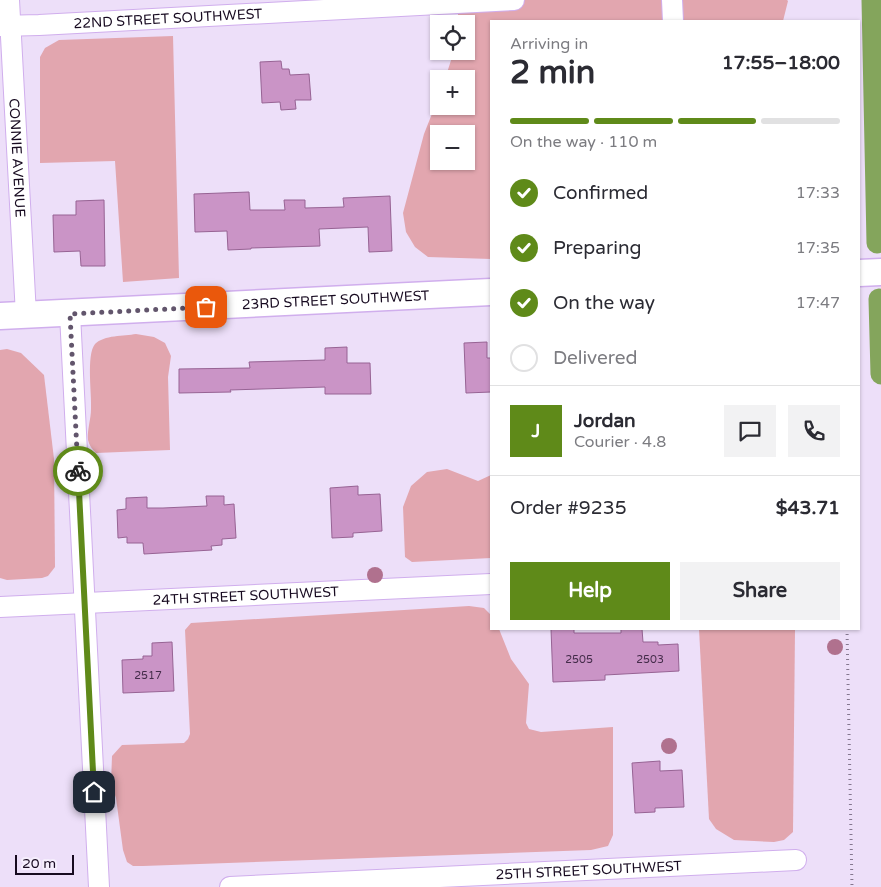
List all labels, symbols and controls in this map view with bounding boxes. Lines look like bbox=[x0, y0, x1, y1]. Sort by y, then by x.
street label: 22ND STREET SOUTHWEST bbox=[73, 5, 263, 32]
map controls bbox=[430, 15, 475, 170]
button: locate bbox=[430, 15, 475, 60]
text: Arriving in bbox=[510, 34, 588, 54]
text: 17:55–18:00 bbox=[722, 52, 840, 74]
text: 2 min bbox=[510, 54, 595, 92]
button: + bbox=[430, 70, 475, 115]
street label: CONNIE AVENUE bbox=[5, 98, 29, 218]
button: − bbox=[430, 125, 475, 170]
text: On the way · 110 m bbox=[510, 132, 657, 152]
icon: check bbox=[510, 179, 538, 207]
text: Confirmed bbox=[553, 182, 648, 204]
text: 17:33 bbox=[796, 183, 840, 203]
icon: check bbox=[510, 234, 538, 262]
text: Preparing bbox=[553, 237, 642, 259]
text: 17:35 bbox=[796, 238, 840, 258]
pin bbox=[185, 286, 227, 328]
street label: 23RD STREET SOUTHWEST bbox=[241, 287, 430, 313]
icon: check bbox=[510, 289, 538, 317]
text: On the way bbox=[553, 292, 655, 314]
icon: bag bbox=[192, 293, 220, 321]
text: 17:47 bbox=[796, 293, 840, 313]
text: Delivered bbox=[553, 347, 638, 369]
button: chat bbox=[724, 405, 776, 457]
button: phone bbox=[788, 405, 840, 457]
text: Jordan bbox=[574, 410, 636, 432]
text: J bbox=[532, 420, 540, 442]
text: Courier · 4.8 bbox=[574, 432, 666, 452]
courier bbox=[53, 446, 103, 496]
icon: bike bbox=[64, 457, 92, 485]
text: Order #9235 bbox=[510, 497, 627, 519]
text: $43.71 bbox=[776, 497, 840, 519]
button: Help bbox=[510, 562, 670, 620]
button: Share bbox=[680, 562, 840, 620]
street label: 24TH STREET SOUTHWEST bbox=[152, 583, 340, 609]
house number: 2505 bbox=[565, 653, 593, 666]
house number: 2503 bbox=[636, 653, 664, 666]
house number: 2517 bbox=[134, 669, 162, 682]
pin bbox=[73, 771, 115, 813]
icon: home bbox=[80, 778, 108, 806]
scale bar bbox=[15, 852, 74, 875]
text: 20 m bbox=[22, 855, 56, 872]
street label: 25TH STREET SOUTHWEST bbox=[495, 857, 683, 883]

